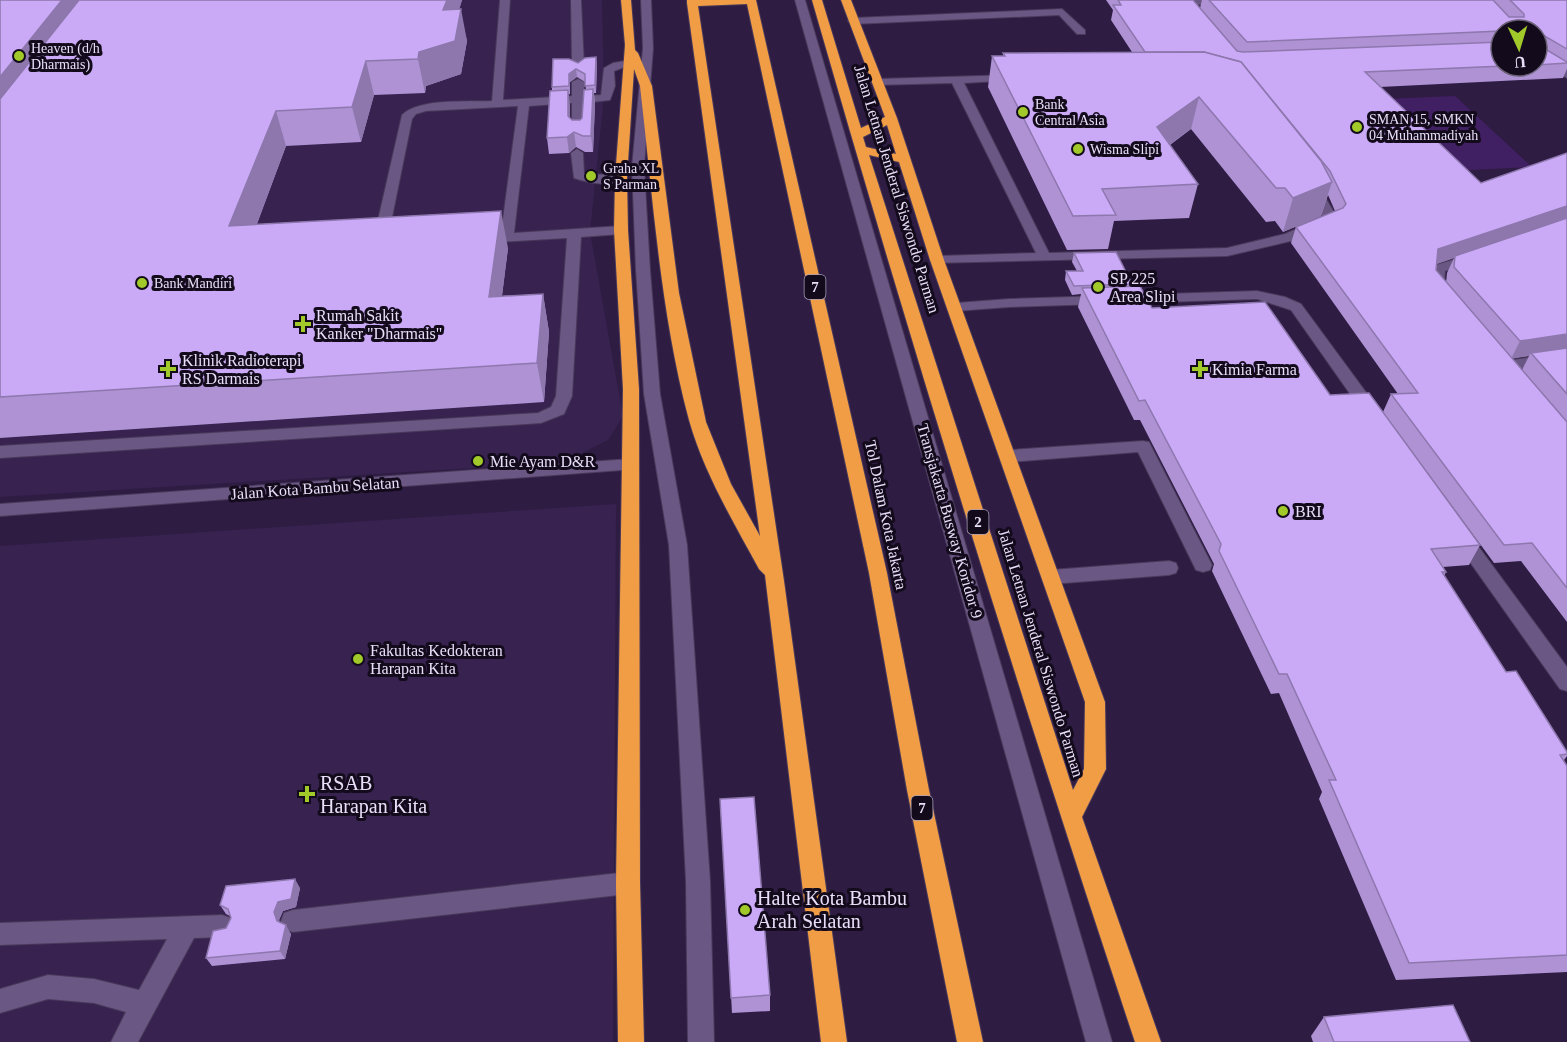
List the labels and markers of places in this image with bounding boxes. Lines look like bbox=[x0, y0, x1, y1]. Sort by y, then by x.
place label: Heaven (d/h Dharmais) bbox=[31, 41, 100, 73]
marker: Heaven (d/h Dharmais) bbox=[12, 49, 26, 63]
place label: Bank Central Asia bbox=[1035, 97, 1105, 128]
marker: Bank Central Asia bbox=[1016, 105, 1030, 119]
place label: SMAN 15, SMKN 04 Muhammadiyah bbox=[1369, 112, 1478, 143]
marker: SMAN 15, SMKN 04 Muhammadiyah bbox=[1350, 120, 1364, 134]
marker: Wisma Slipi bbox=[1071, 142, 1085, 156]
place label: Wisma Slipi bbox=[1090, 142, 1159, 157]
place label: Graha XL S Parman bbox=[603, 161, 659, 192]
marker: Graha XL S Parman bbox=[584, 169, 598, 183]
place label: SP 225 Area Slipi bbox=[1110, 270, 1176, 306]
marker: Bank Mandiri bbox=[135, 276, 149, 290]
place label: Bank Mandiri bbox=[154, 276, 232, 291]
marker: SP 225 Area Slipi bbox=[1091, 280, 1105, 294]
place label: Rumah Sakit Kanker "Dharmais" bbox=[316, 307, 442, 342]
marker: Rumah Sakit Kanker "Dharmais" bbox=[294, 315, 312, 333]
place label: Klinik Radioterapi RS Darmais bbox=[182, 352, 302, 387]
marker: Klinik Radioterapi RS Darmais bbox=[159, 360, 177, 378]
place label: Kimia Farma bbox=[1212, 361, 1297, 378]
marker: Kimia Farma bbox=[1193, 362, 1207, 376]
place label: Mie Ayam D&R bbox=[490, 453, 596, 471]
marker: Mie Ayam D&R bbox=[471, 454, 485, 468]
place label: BRI bbox=[1295, 503, 1322, 520]
marker: BRI bbox=[1276, 504, 1290, 518]
place label: Fakultas Kedokteran Harapan Kita bbox=[370, 642, 503, 678]
marker: Fakultas Kedokteran Harapan Kita bbox=[351, 652, 365, 666]
place label: RSAB Harapan Kita bbox=[320, 772, 427, 818]
marker: RSAB Harapan Kita bbox=[298, 785, 316, 803]
place label: Halte Kota Bambu Arah Selatan bbox=[757, 887, 907, 932]
marker: Halte Kota Bambu Arah Selatan bbox=[738, 903, 752, 917]

